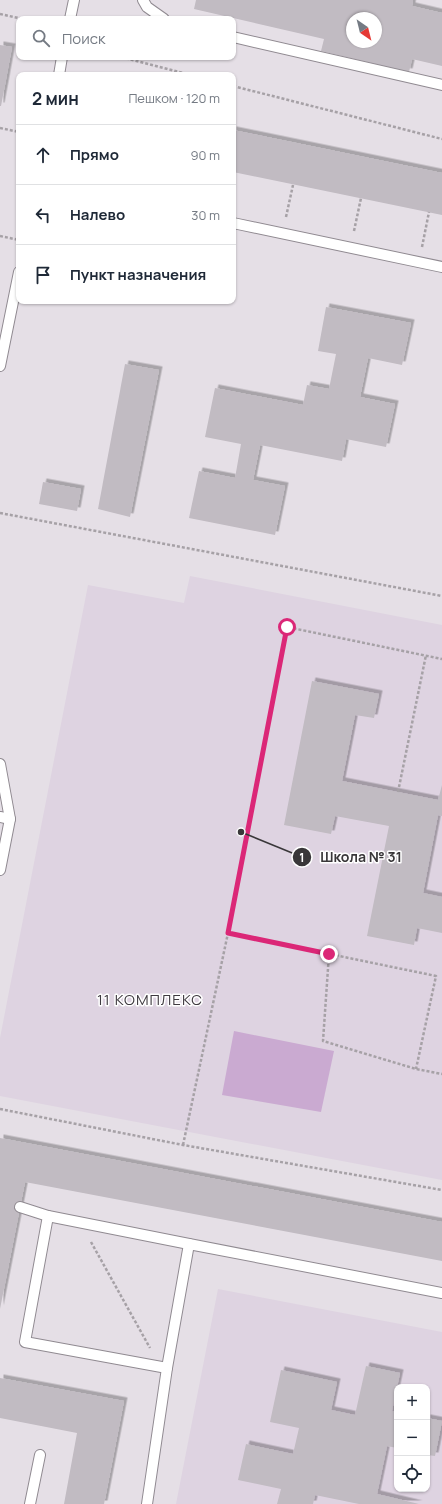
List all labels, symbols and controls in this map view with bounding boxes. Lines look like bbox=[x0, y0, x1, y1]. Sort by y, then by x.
north arrow bbox=[346, 12, 382, 48]
search box bbox=[16, 16, 236, 60]
icon: search bbox=[30, 27, 52, 49]
text: Поиск bbox=[62, 28, 106, 49]
text: 2 мин bbox=[32, 87, 79, 110]
text: Пешком · 120 m bbox=[128, 89, 220, 107]
icon: ahead bbox=[32, 144, 54, 166]
text: Прямо bbox=[70, 144, 119, 165]
text: 90 m bbox=[190, 146, 220, 164]
icon: left bbox=[32, 204, 54, 226]
text: Налево bbox=[70, 204, 125, 225]
text: 30 m bbox=[191, 206, 220, 224]
icon: arrive bbox=[32, 264, 54, 286]
text: Пункт назначения bbox=[70, 264, 206, 285]
route start bbox=[278, 618, 296, 636]
callout: Школа № 31 bbox=[292, 844, 410, 870]
text: Школа № 31 bbox=[320, 847, 402, 866]
text: 1 bbox=[299, 849, 305, 866]
route end bbox=[320, 945, 338, 963]
district label: 11 КОМПЛЕКС bbox=[97, 989, 203, 1010]
map controls bbox=[394, 1384, 430, 1492]
button: + bbox=[394, 1384, 430, 1420]
button: − bbox=[394, 1420, 430, 1456]
button: locate bbox=[394, 1456, 430, 1492]

